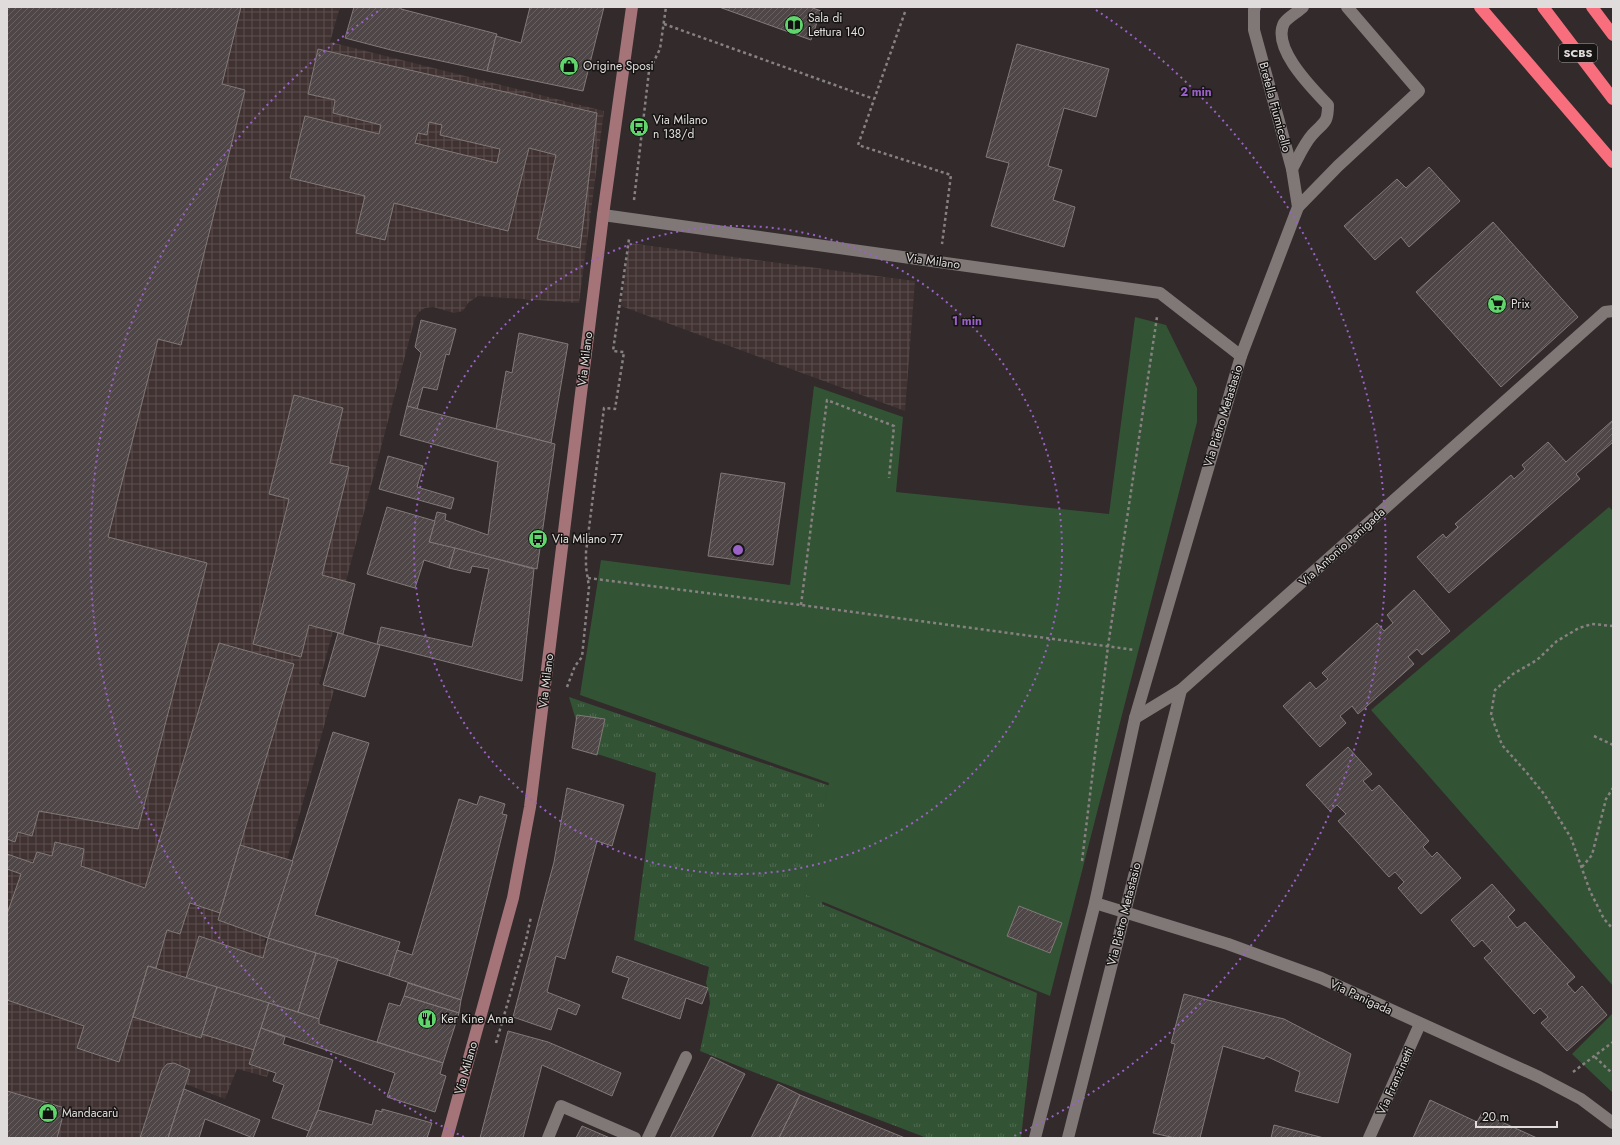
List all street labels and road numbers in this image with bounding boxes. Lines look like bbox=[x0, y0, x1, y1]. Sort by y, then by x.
road number: SCBS bbox=[1559, 44, 1597, 62]
street label: Bretella Fiumicello bbox=[1254, 60, 1296, 155]
street label: Via Milano bbox=[905, 248, 962, 274]
street label: Via Milano bbox=[573, 330, 597, 387]
street label: Via Pietro Metastasio bbox=[1199, 362, 1247, 469]
street label: Via Antonio Panigada bbox=[1295, 503, 1389, 591]
street label: Via Milano bbox=[534, 652, 558, 709]
street label: Via Pietro Metastasio bbox=[1102, 860, 1146, 968]
street label: Via Panigada bbox=[1327, 975, 1395, 1019]
street label: Via Milano bbox=[450, 1039, 482, 1097]
street label: Via Franzinetti bbox=[1372, 1044, 1418, 1118]

